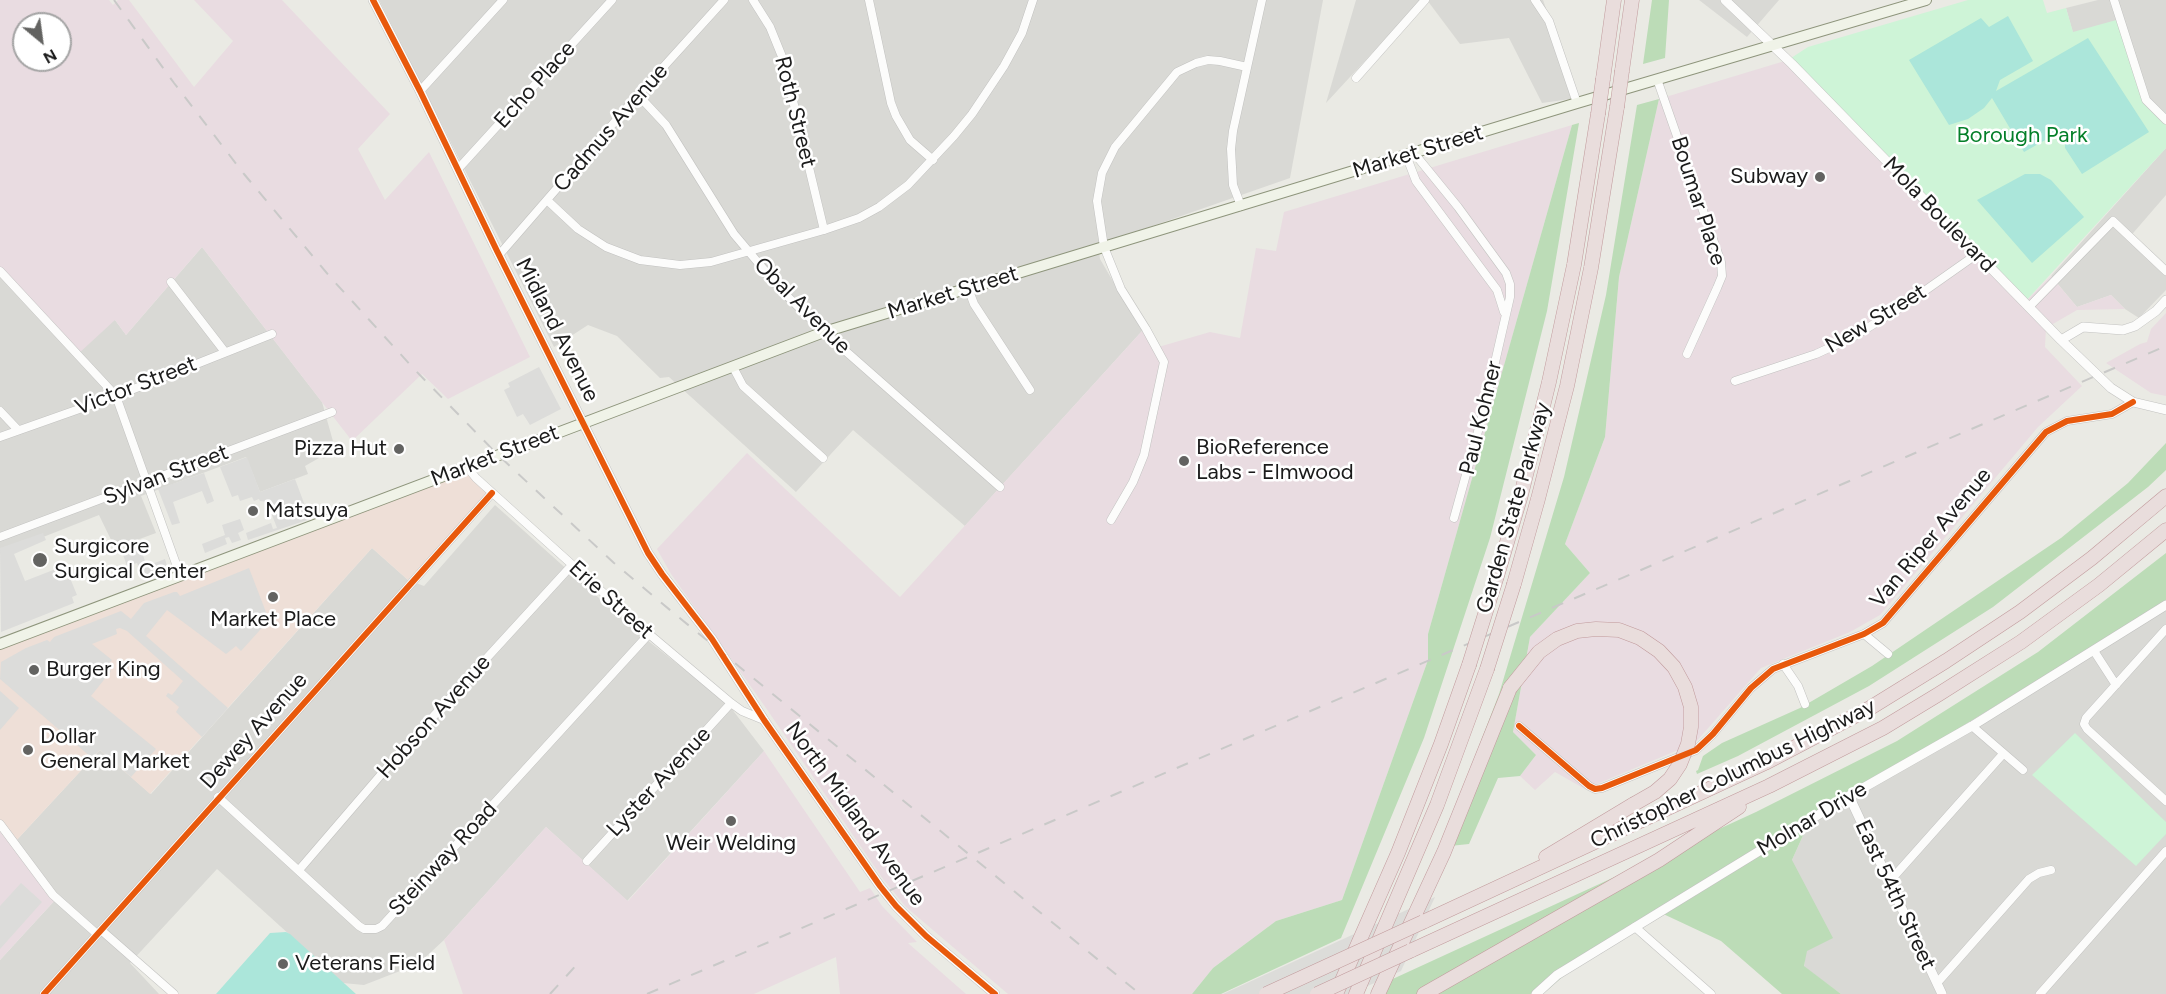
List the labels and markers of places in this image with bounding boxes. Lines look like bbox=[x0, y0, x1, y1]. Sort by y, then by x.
place label: Subway bbox=[1730, 164, 1808, 190]
marker: Subway bbox=[1813, 170, 1827, 184]
place label: BioReference Labs - Elmwood bbox=[1196, 435, 1354, 487]
place label: Pizza Hut bbox=[294, 436, 387, 462]
marker: Pizza Hut bbox=[392, 442, 406, 456]
marker: BioReference Labs - Elmwood bbox=[1177, 454, 1191, 468]
place label: Matsuya bbox=[265, 498, 348, 524]
marker: Matsuya bbox=[246, 504, 260, 518]
place label: Surgicore Surgical Center bbox=[54, 534, 206, 586]
marker: Surgicore Surgical Center bbox=[31, 551, 49, 569]
marker: Market Place bbox=[266, 590, 280, 604]
place label: Market Place bbox=[210, 607, 336, 633]
place label: Burger King bbox=[46, 657, 161, 683]
marker: Burger King bbox=[27, 663, 41, 677]
place label: Dollar General Market bbox=[40, 724, 190, 776]
marker: Dollar General Market bbox=[21, 743, 35, 757]
marker: Weir Welding bbox=[724, 814, 738, 828]
place label: Weir Welding bbox=[666, 831, 796, 857]
place label: Veterans Field bbox=[295, 951, 435, 977]
marker: Veterans Field bbox=[276, 957, 290, 971]

